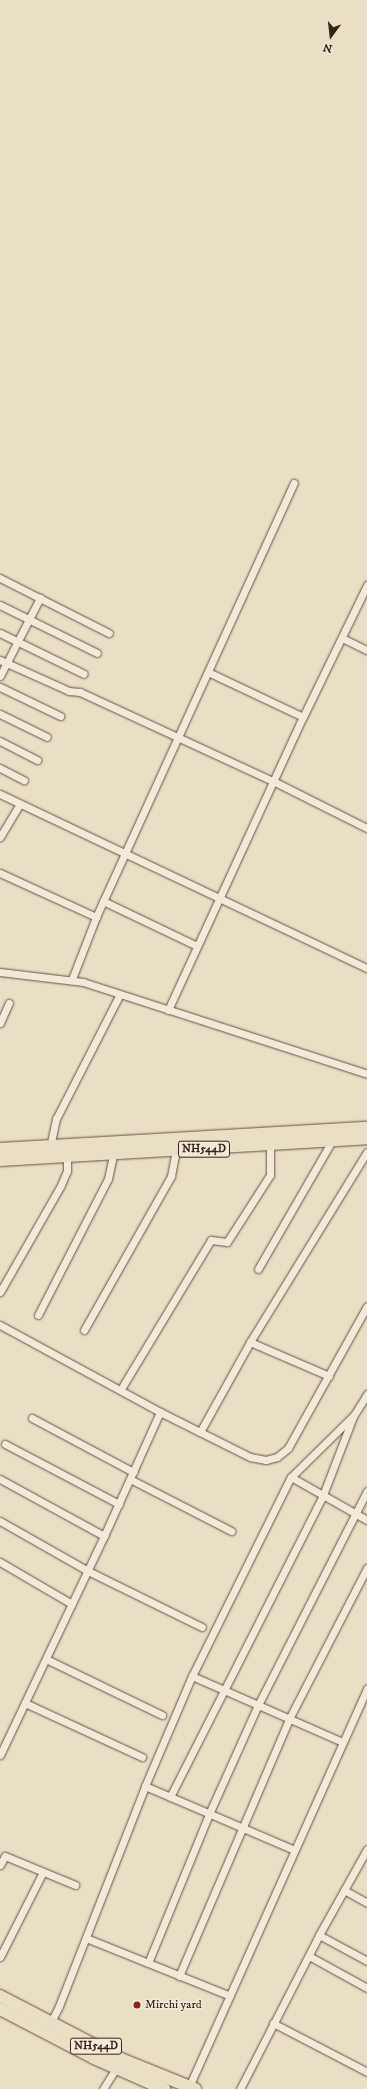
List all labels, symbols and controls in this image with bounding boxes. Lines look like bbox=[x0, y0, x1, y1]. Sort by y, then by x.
north arrow bbox=[311, 16, 351, 56]
text: N bbox=[322, 40, 334, 56]
road number: NH544D bbox=[177, 1140, 231, 1158]
place label: Mirchi yard bbox=[145, 1998, 202, 2012]
marker: Mirchi yard bbox=[132, 2000, 142, 2010]
road number: NH544D bbox=[69, 2037, 123, 2055]

